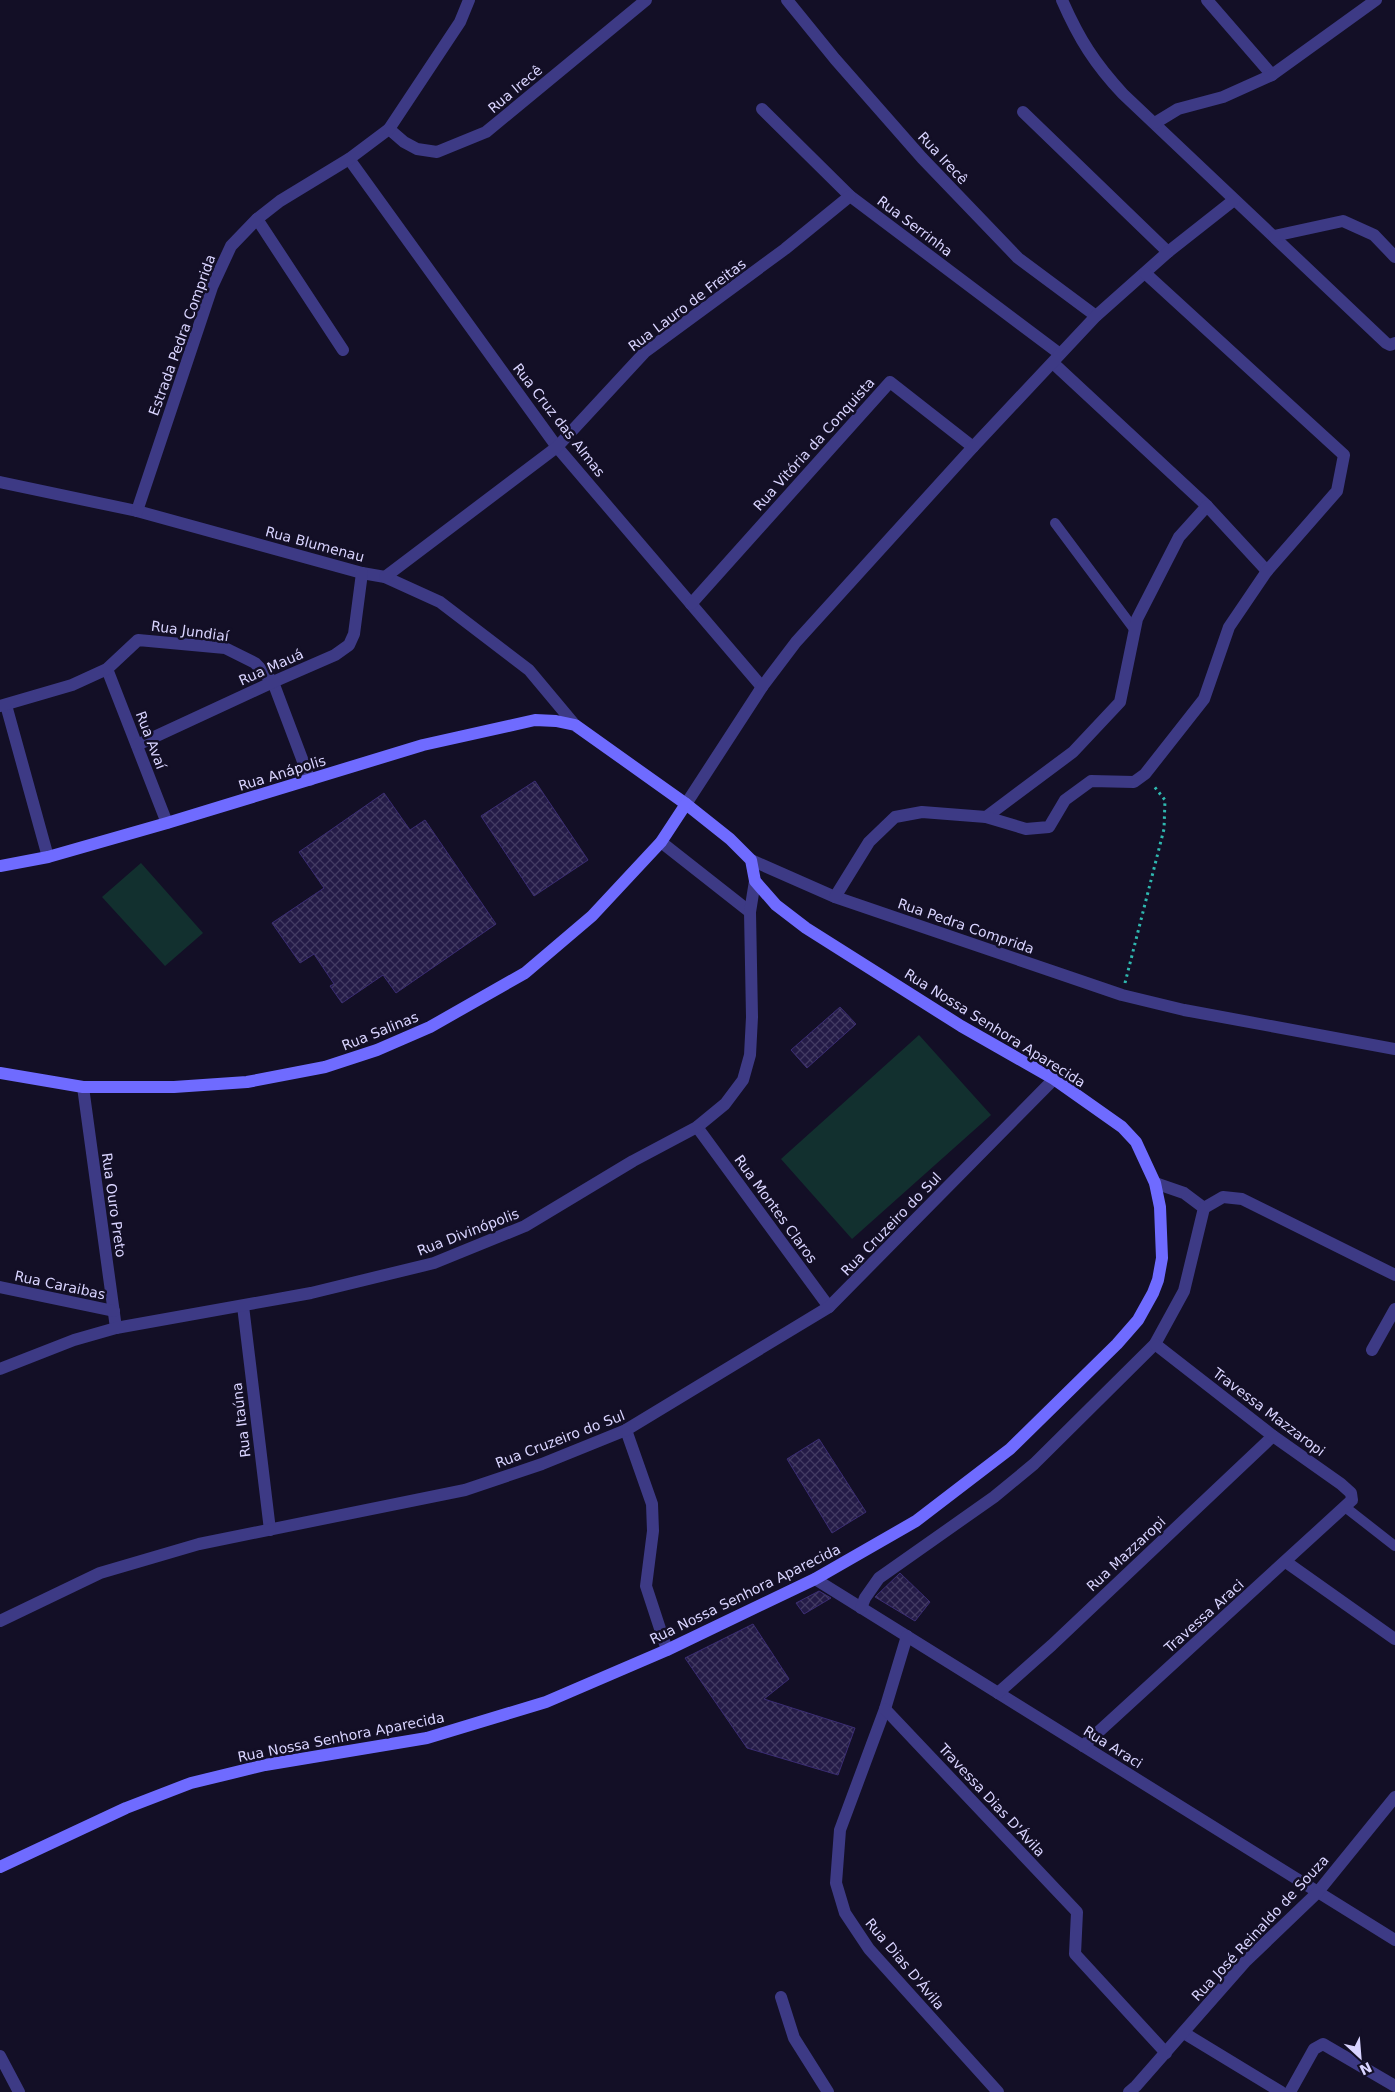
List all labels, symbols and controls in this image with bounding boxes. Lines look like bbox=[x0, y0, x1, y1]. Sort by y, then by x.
street label: Rua Irecê bbox=[485, 62, 545, 116]
street label: Rua Irecê bbox=[915, 129, 971, 187]
street label: Rua Serrinha bbox=[874, 193, 956, 259]
street label: Estrada Pedra Comprida bbox=[145, 252, 219, 418]
street label: Rua Lauro de Freitas bbox=[625, 256, 749, 354]
street label: Rua Cruz das Almas bbox=[510, 360, 608, 480]
street label: Rua Vitória da Conquista bbox=[750, 374, 878, 514]
street label: Rua Blumenau bbox=[264, 523, 366, 565]
street label: Rua Jundiaí bbox=[150, 618, 231, 645]
street label: Rua Mauá bbox=[236, 646, 306, 688]
street label: Rua Avaí bbox=[133, 709, 170, 772]
street label: Rua Anápolis bbox=[236, 752, 328, 794]
street label: Rua Pedra Comprida bbox=[896, 895, 1036, 957]
street label: Rua Nossa Senhora Aparecida bbox=[902, 965, 1088, 1091]
street label: Rua Salinas bbox=[339, 1008, 421, 1054]
street label: Rua Ouro Preto bbox=[99, 1152, 129, 1258]
street label: Rua Montes Claros bbox=[731, 1152, 821, 1266]
street label: Rua Cruzeiro do Sul bbox=[838, 1169, 944, 1279]
street label: Rua Divinópolis bbox=[415, 1205, 521, 1259]
street label: Rua Caraibas bbox=[13, 1268, 107, 1302]
street label: Travessa Mazzaropi bbox=[1209, 1364, 1328, 1459]
street label: Rua Itaúna bbox=[228, 1382, 254, 1458]
street label: Rua Cruzeiro do Sul bbox=[493, 1407, 627, 1471]
street label: Rua Mazzaropi bbox=[1083, 1513, 1169, 1595]
street label: Rua Nossa Senhora Aparecida bbox=[647, 1541, 843, 1647]
street label: Travessa Araci bbox=[1160, 1576, 1247, 1656]
street label: Rua Nossa Senhora Aparecida bbox=[236, 1709, 446, 1765]
street label: Rua Araci bbox=[1081, 1723, 1145, 1771]
street label: Travessa Dias D'Ávila bbox=[935, 1740, 1048, 1860]
street label: Rua José Reinaldo de Souza bbox=[1188, 1852, 1332, 2004]
street label: Rua Dias D'Ávila bbox=[862, 1915, 948, 2013]
north arrow bbox=[1335, 2032, 1385, 2082]
text: N bbox=[1357, 2059, 1374, 2078]

